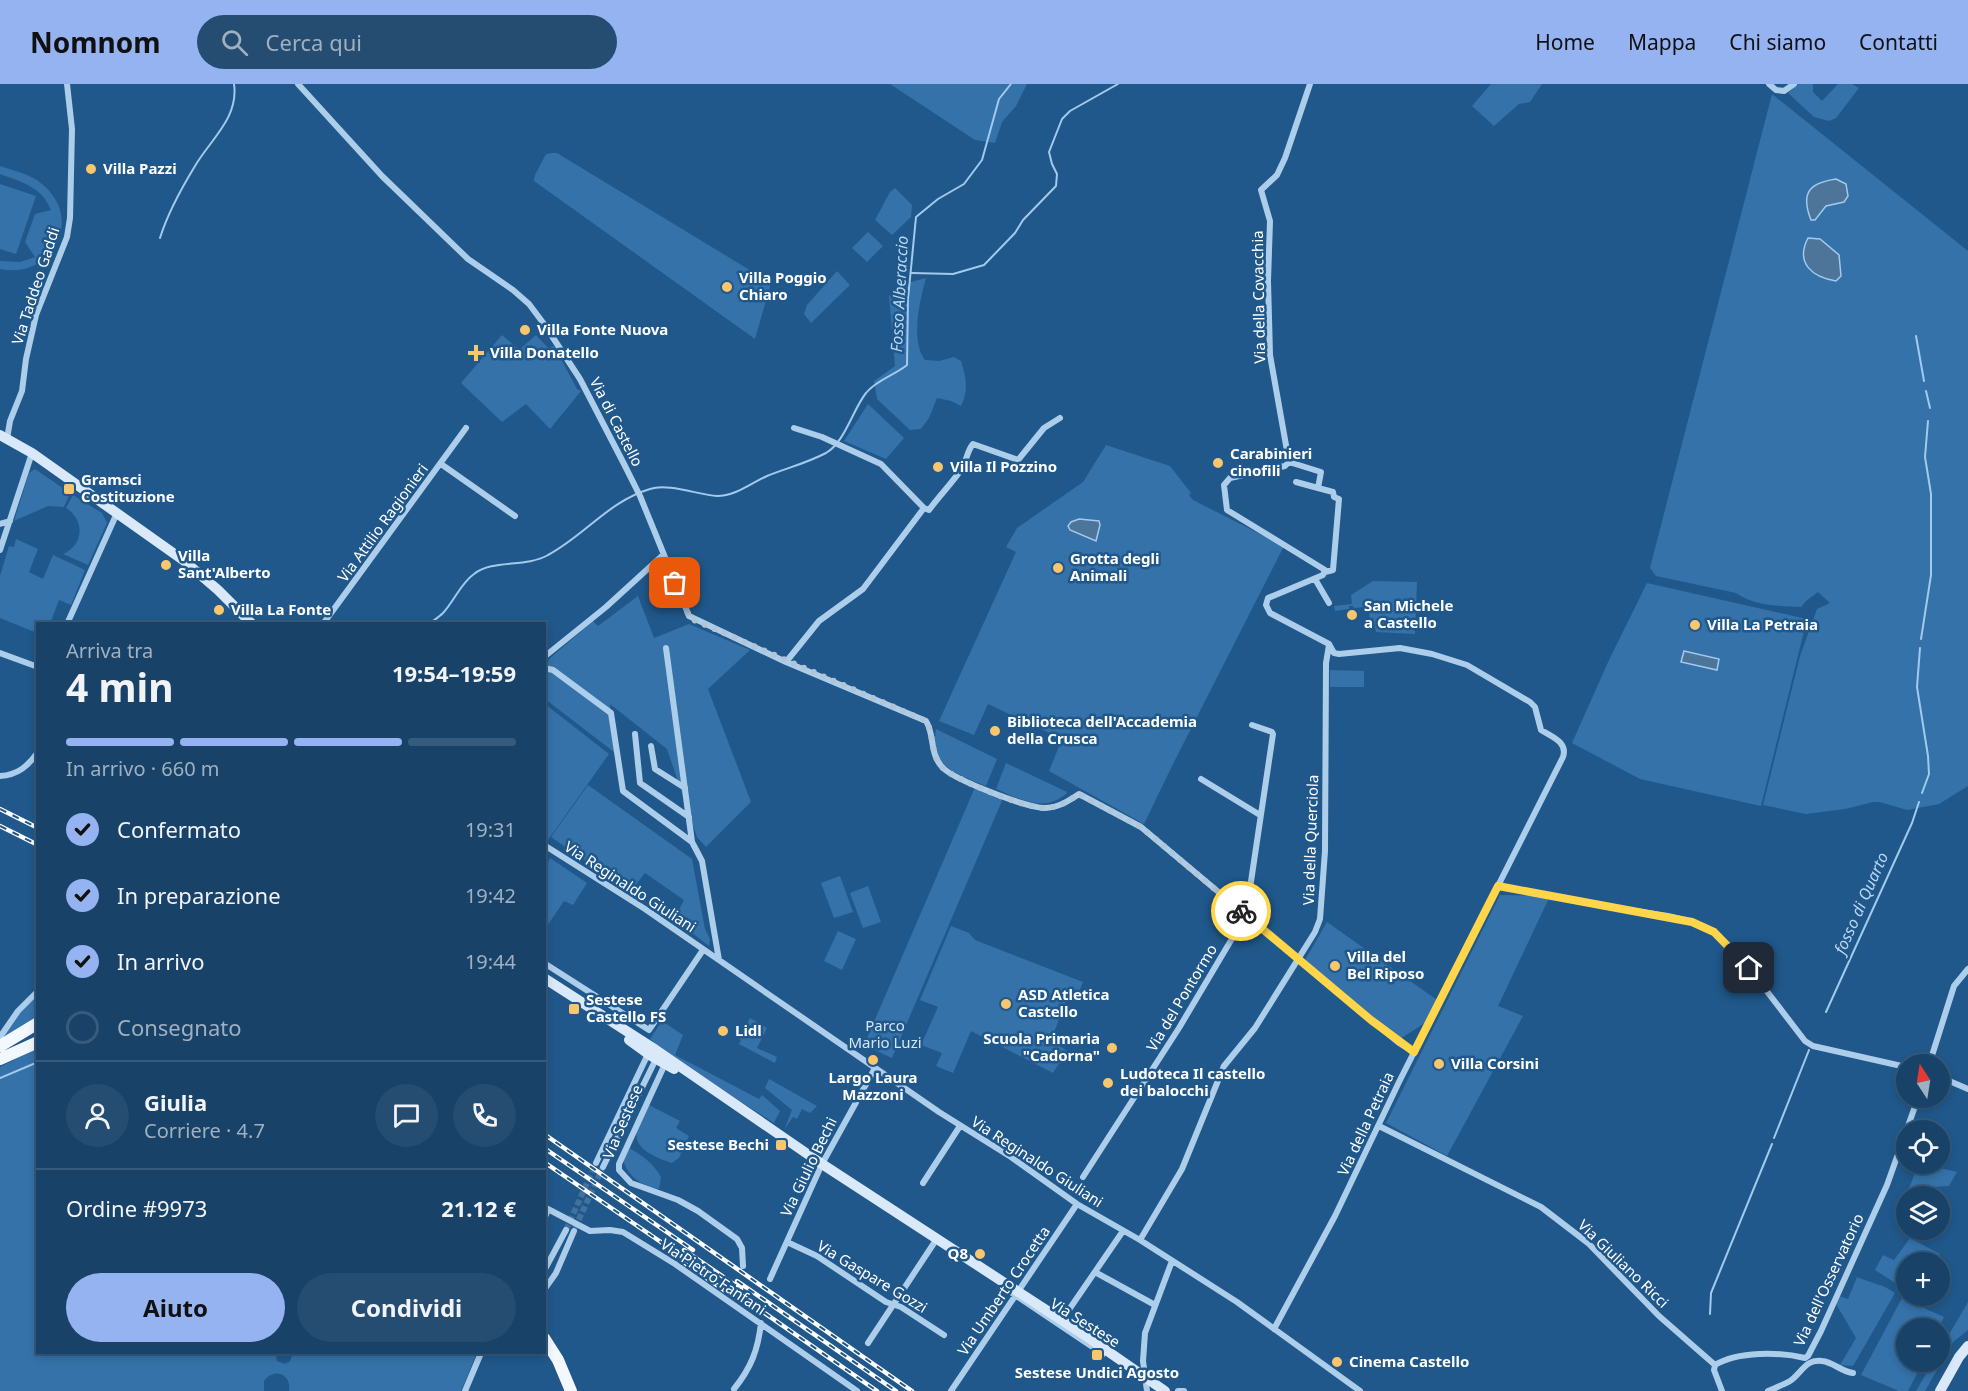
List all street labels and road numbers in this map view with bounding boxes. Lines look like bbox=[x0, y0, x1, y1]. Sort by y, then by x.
street label: Via Taddeo Gaddi bbox=[7, 224, 63, 347]
street label: Via della Covacchia bbox=[1247, 230, 1269, 364]
street label: Via di Castello bbox=[586, 373, 648, 470]
street label: Via Attilio Ragionieri bbox=[332, 459, 432, 586]
street label: Via della Querciola bbox=[1298, 774, 1322, 906]
street label: Via Reginaldo Giuliani bbox=[561, 836, 700, 936]
street label: Via del Pontormo bbox=[1141, 940, 1221, 1055]
street label: Via della Petraia bbox=[1332, 1068, 1398, 1179]
street label: Via Sestese bbox=[598, 1082, 647, 1162]
street label: Via Reginaldo Giuliani bbox=[968, 1111, 1107, 1211]
street label: Via Giulio Bechi bbox=[775, 1113, 841, 1220]
street label: Via dell'Osservatorio bbox=[1789, 1210, 1868, 1349]
street label: Via Giuliano Ricci bbox=[1574, 1215, 1673, 1312]
street label: Via Umberto Crocetta bbox=[952, 1222, 1054, 1359]
street label: Via Pietro Fanfani bbox=[657, 1233, 770, 1319]
street label: Via Gaspare Gozzi bbox=[814, 1235, 931, 1317]
street label: Via Sestese bbox=[1047, 1293, 1124, 1351]

